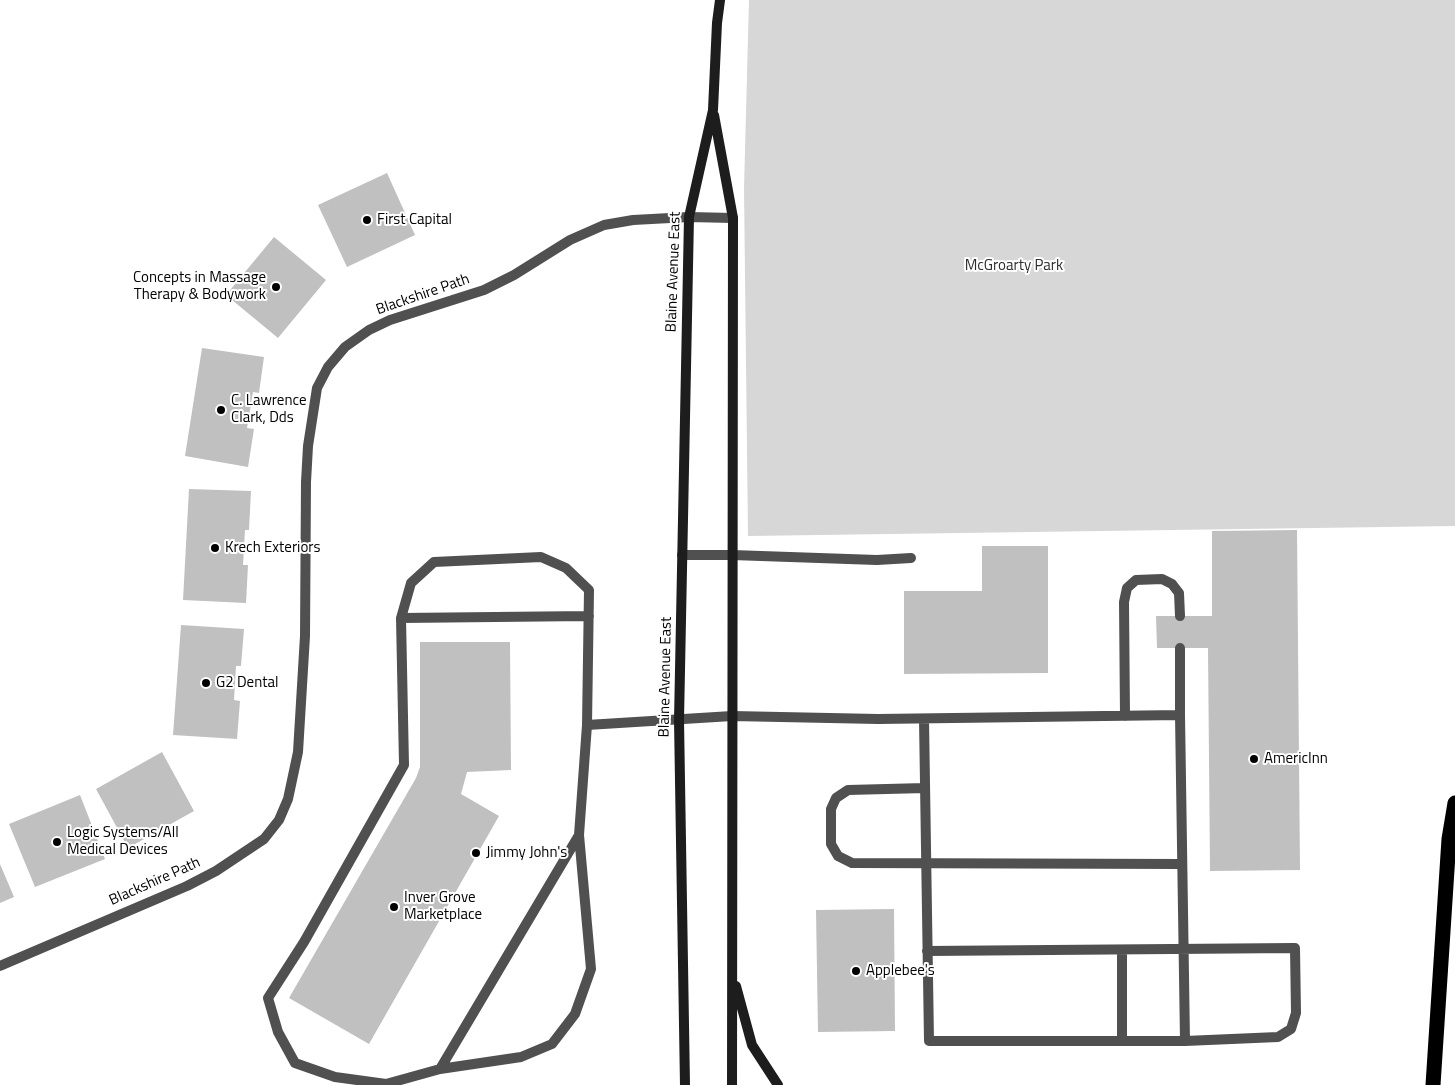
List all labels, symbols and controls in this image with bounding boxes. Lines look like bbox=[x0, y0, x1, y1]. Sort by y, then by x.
place label: First Capital bbox=[377, 211, 452, 229]
street label: Blaine Avenue East bbox=[663, 211, 685, 333]
marker: First Capital bbox=[361, 214, 373, 226]
park label: McGroarty Park bbox=[965, 257, 1063, 275]
place label: Concepts in Massage Therapy & Bodywork bbox=[133, 269, 266, 304]
street label: Blackshire Path bbox=[374, 271, 472, 319]
marker: Concepts in Massage Therapy & Bodywork bbox=[270, 281, 282, 293]
place label: C. Lawrence Clark, Dds bbox=[231, 392, 307, 427]
marker: C. Lawrence Clark, Dds bbox=[215, 404, 227, 416]
place label: Krech Exteriors bbox=[225, 539, 320, 557]
marker: Krech Exteriors bbox=[209, 542, 221, 554]
street label: Blaine Avenue East bbox=[656, 616, 676, 738]
place label: G2 Dental bbox=[216, 674, 278, 692]
marker: G2 Dental bbox=[200, 677, 212, 689]
place label: AmericInn bbox=[1264, 750, 1328, 768]
marker: AmericInn bbox=[1248, 753, 1260, 765]
place label: Logic Systems/All Medical Devices bbox=[67, 824, 179, 859]
marker: Logic Systems/All Medical Devices bbox=[51, 836, 63, 848]
place label: Jimmy John's bbox=[486, 844, 567, 862]
marker: Jimmy John's bbox=[470, 847, 482, 859]
street label: Blackshire Path bbox=[107, 854, 203, 910]
place label: Inver Grove Marketplace bbox=[404, 889, 482, 924]
marker: Inver Grove Marketplace bbox=[388, 901, 400, 913]
place label: Applebee's bbox=[866, 962, 935, 980]
marker: Applebee's bbox=[850, 965, 862, 977]

